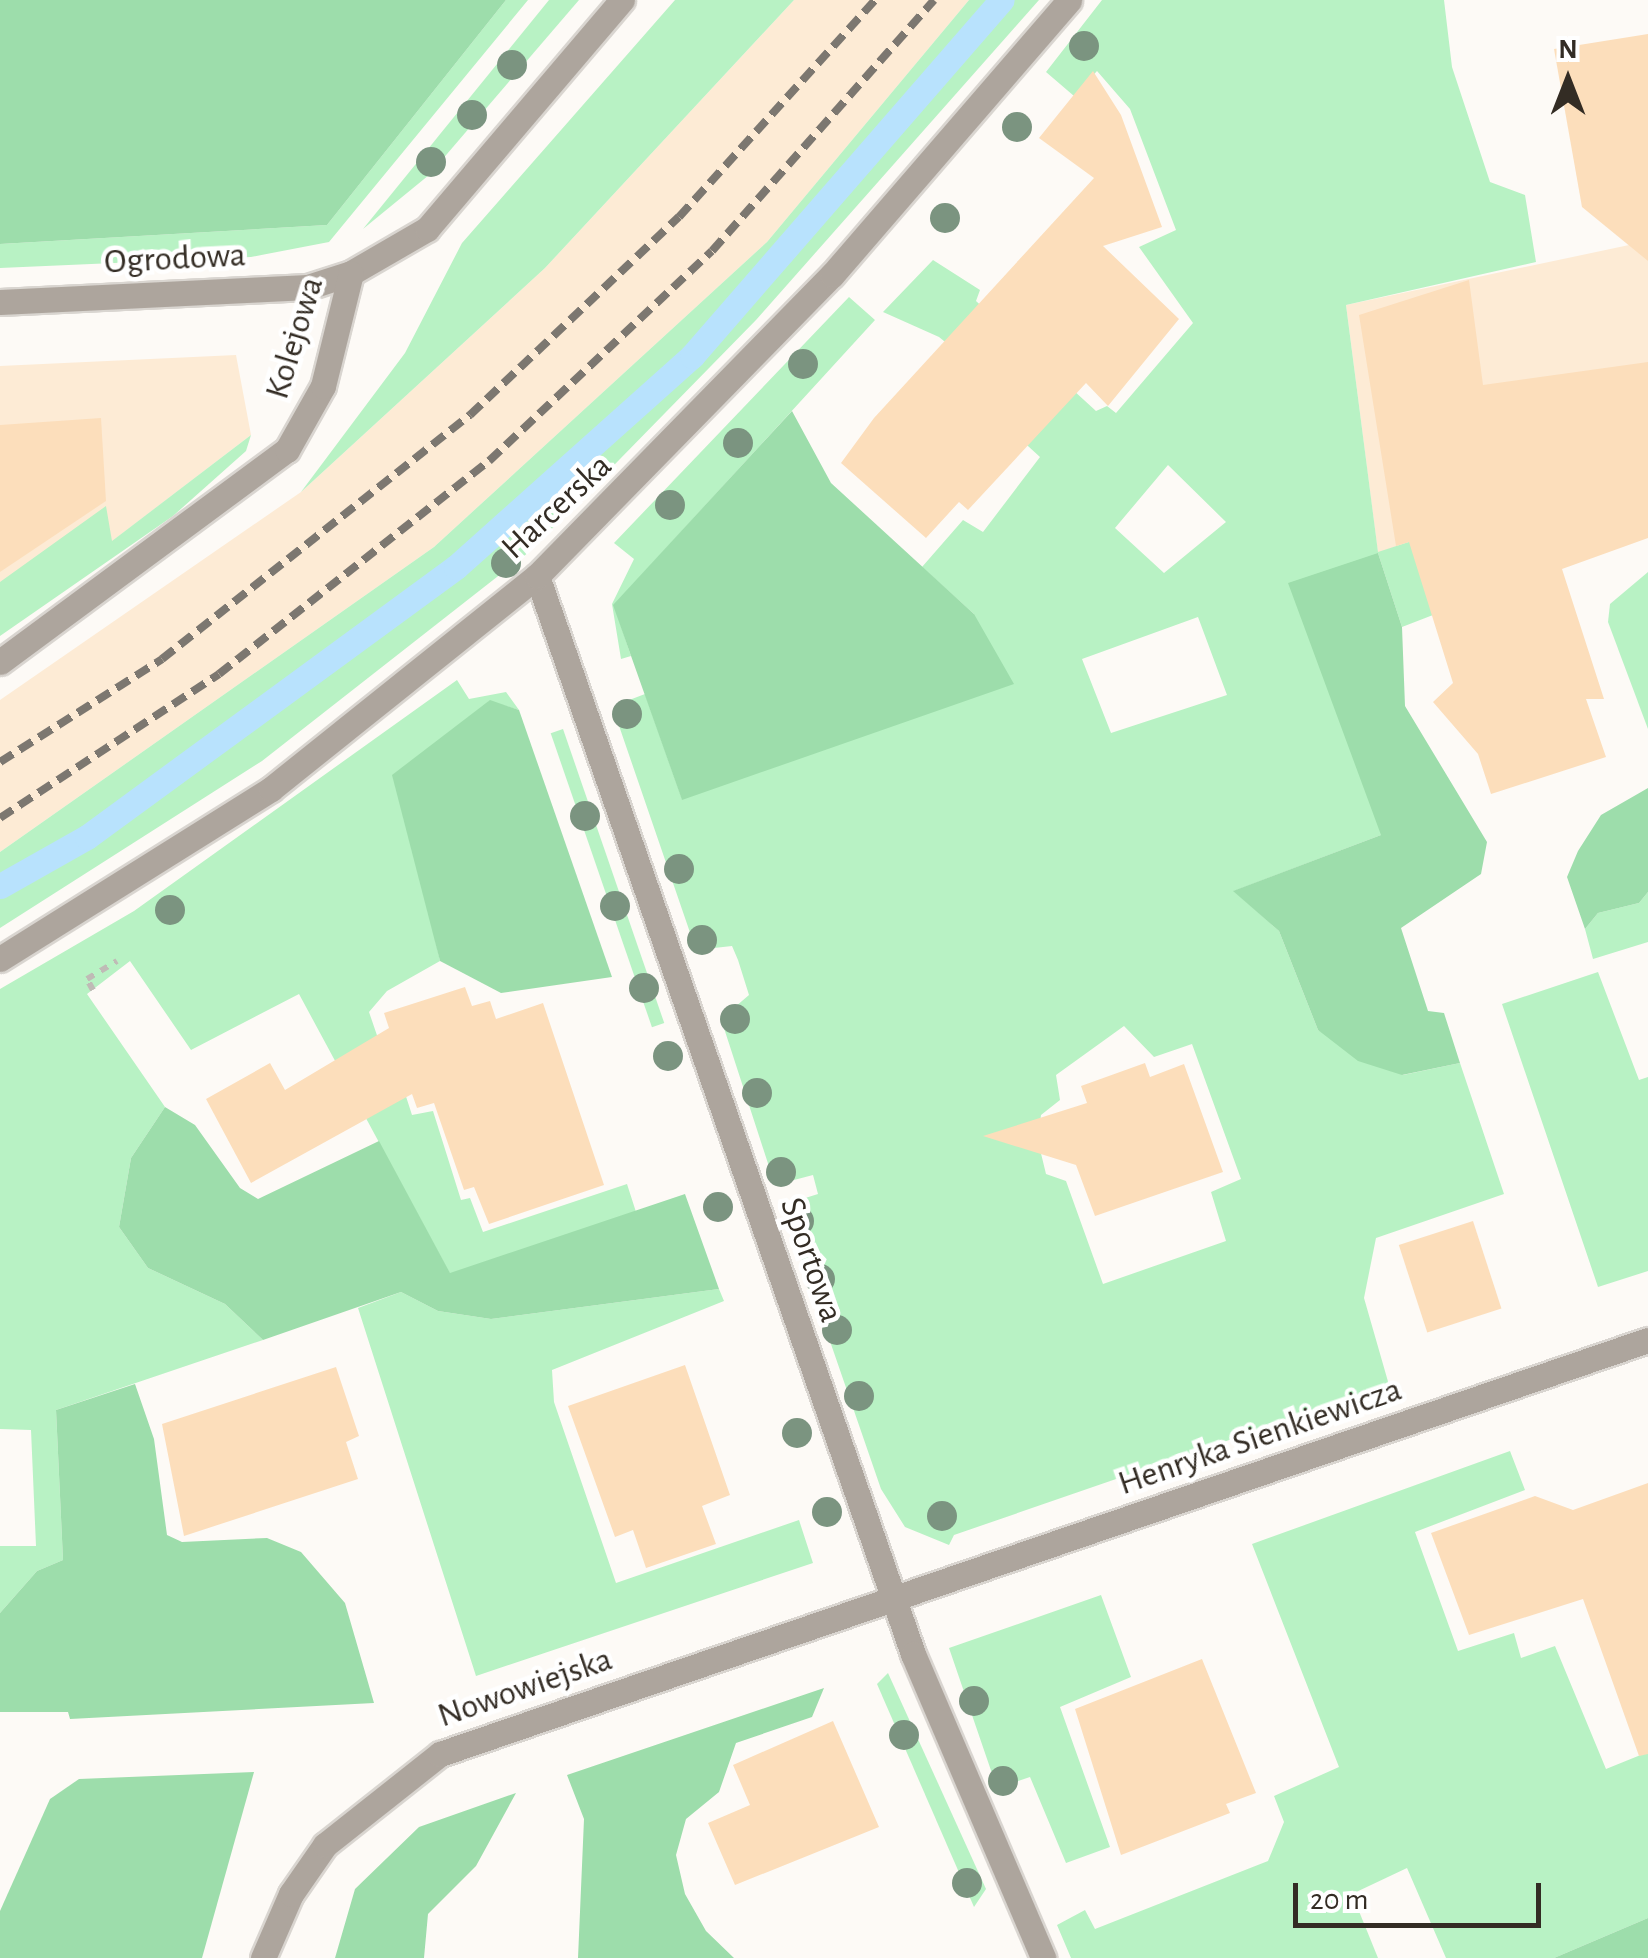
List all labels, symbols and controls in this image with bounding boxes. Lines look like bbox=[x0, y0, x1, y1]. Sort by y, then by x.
north arrow bbox=[1518, 30, 1618, 130]
text: N bbox=[1558, 36, 1578, 64]
street label: Ogrodowa bbox=[103, 234, 247, 284]
street label: Kolejowa bbox=[257, 272, 333, 404]
street label: Harcerska bbox=[493, 445, 621, 569]
street label: Sportowa bbox=[770, 1192, 852, 1328]
street label: Henryka Sienkiewicza bbox=[1113, 1369, 1407, 1505]
street label: Nowowiejska bbox=[432, 1639, 618, 1737]
scale bar bbox=[1298, 1863, 1546, 1925]
text: 20 m bbox=[1310, 1885, 1368, 1915]

